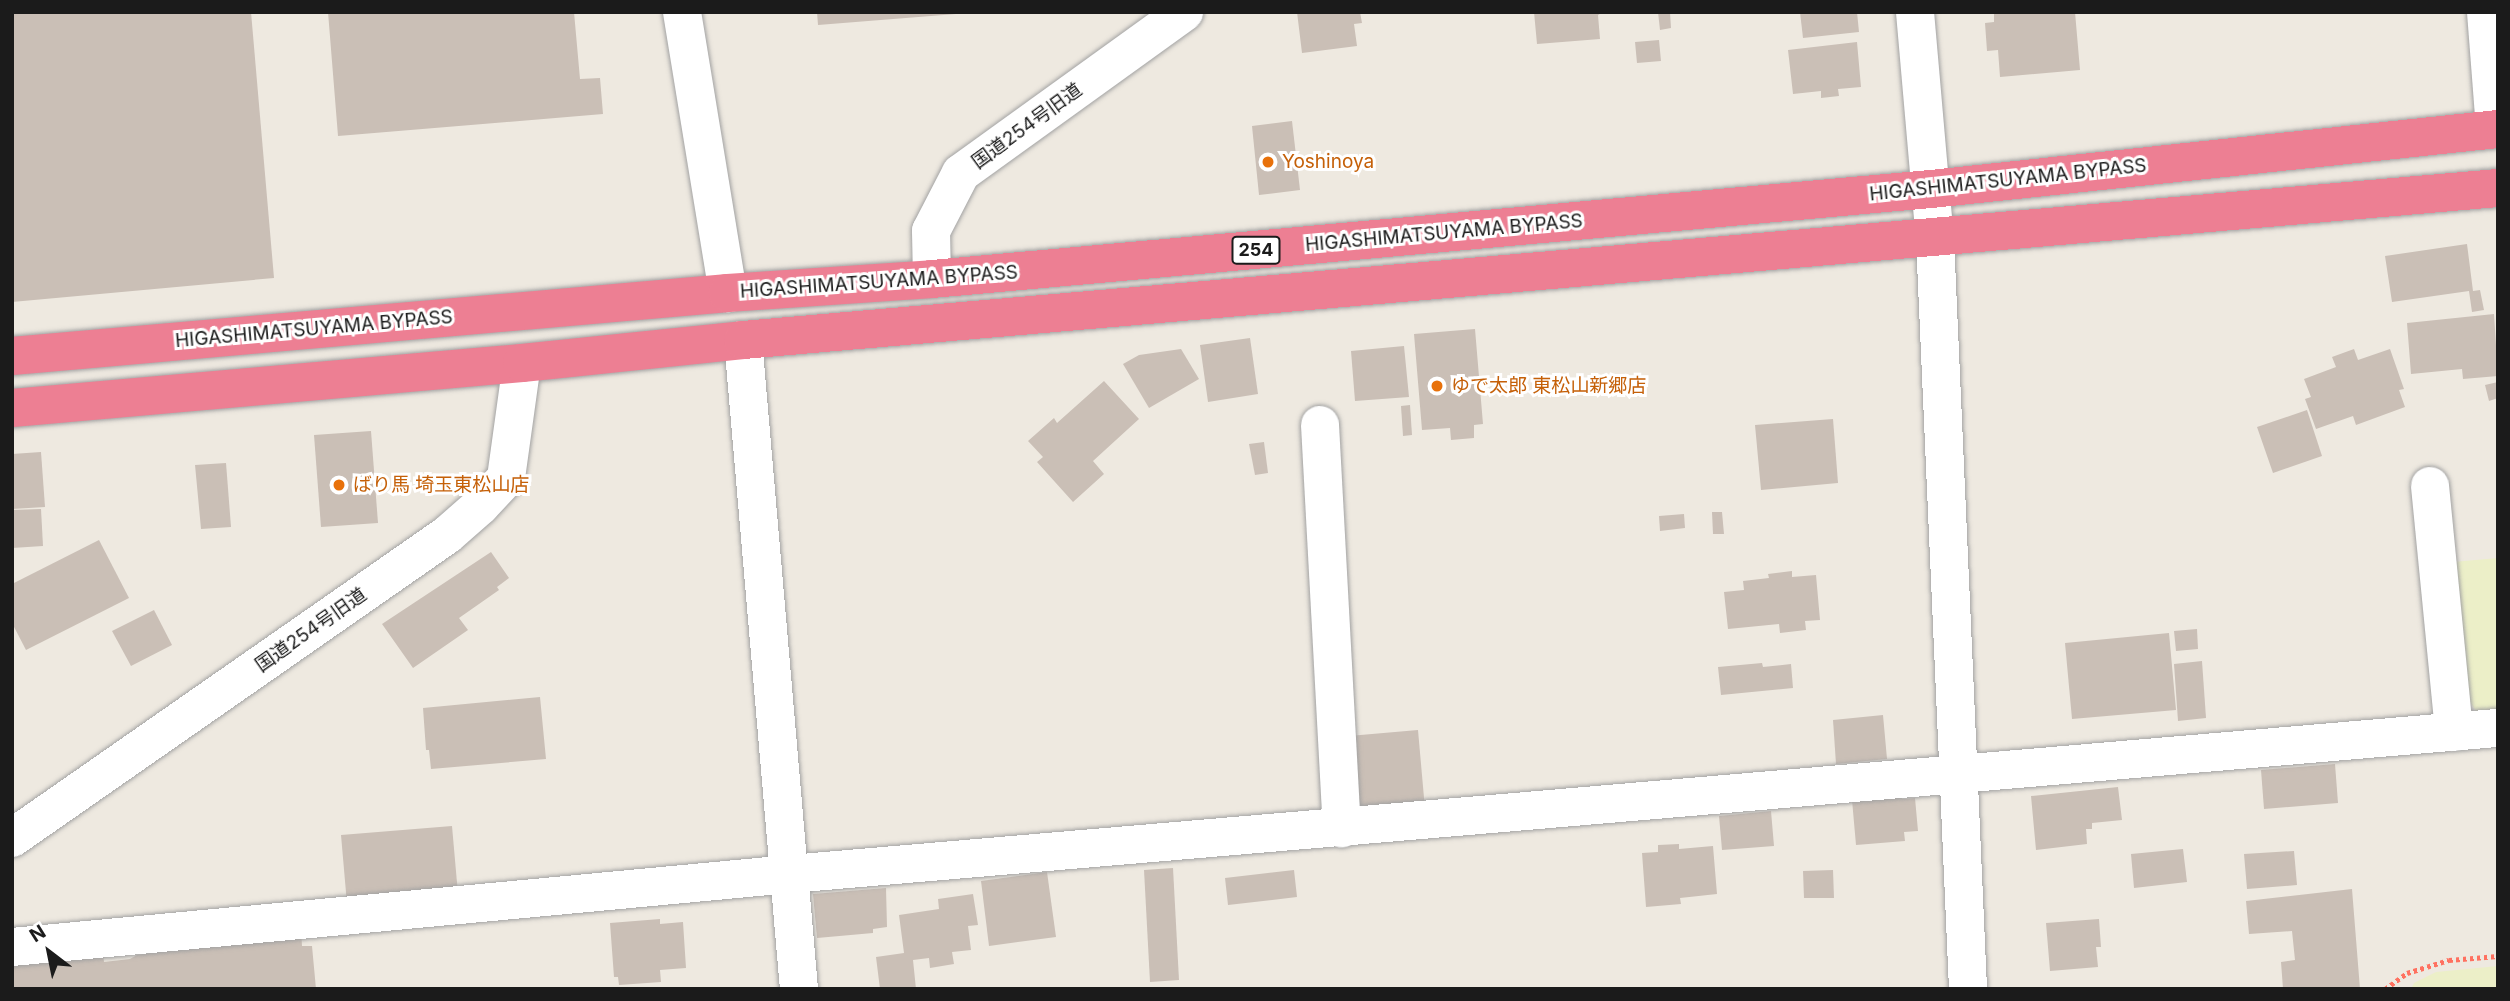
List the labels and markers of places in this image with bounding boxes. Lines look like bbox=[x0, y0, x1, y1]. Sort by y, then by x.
place label: Yoshinoya bbox=[1282, 151, 1374, 173]
marker: Yoshinoya bbox=[1260, 154, 1276, 170]
place label: ゆで太郎 東松山新郷店 bbox=[1451, 375, 1646, 397]
marker: ゆで太郎 東松山新郷店 bbox=[1429, 378, 1445, 394]
place label: ばり馬 埼玉東松山店 bbox=[353, 474, 529, 496]
marker: ばり馬 埼玉東松山店 bbox=[331, 477, 347, 493]

